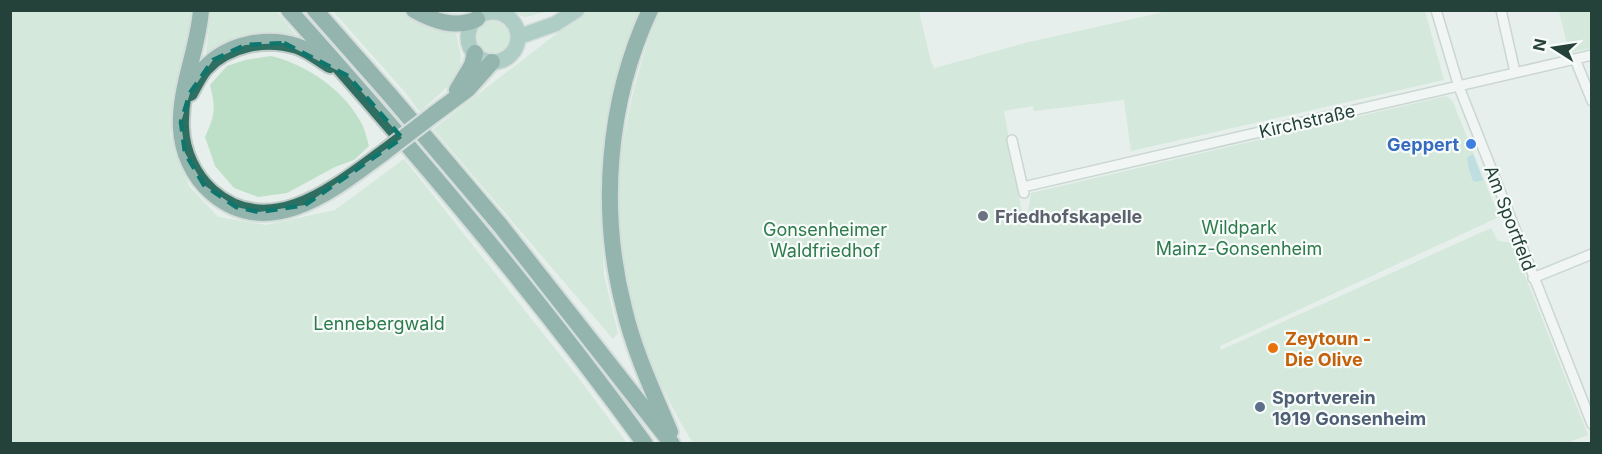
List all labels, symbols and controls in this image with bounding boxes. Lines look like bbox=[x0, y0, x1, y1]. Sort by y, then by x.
north arrow bbox=[1524, 18, 1584, 78]
text: N bbox=[1528, 37, 1550, 53]
street label: Kirchstraße bbox=[1257, 100, 1357, 142]
place label: Geppert bbox=[1387, 134, 1459, 155]
marker: Geppert bbox=[1464, 137, 1478, 151]
street label: Am Sportfeld bbox=[1480, 162, 1540, 274]
place label: Friedhofskapelle bbox=[995, 206, 1143, 227]
marker: Friedhofskapelle bbox=[976, 209, 990, 223]
park label: Wildpark Mainz-Gonsenheim bbox=[1156, 217, 1322, 259]
park label: Gonsenheimer Waldfriedhof bbox=[763, 219, 887, 261]
park label: Lennebergwald bbox=[313, 313, 445, 334]
place label: Zeytoun - Die Olive bbox=[1285, 328, 1371, 370]
marker: Zeytoun - Die Olive bbox=[1266, 341, 1280, 355]
place label: Sportverein 1919 Gonsenheim bbox=[1272, 387, 1426, 429]
marker: Sportverein 1919 Gonsenheim bbox=[1253, 400, 1267, 414]

